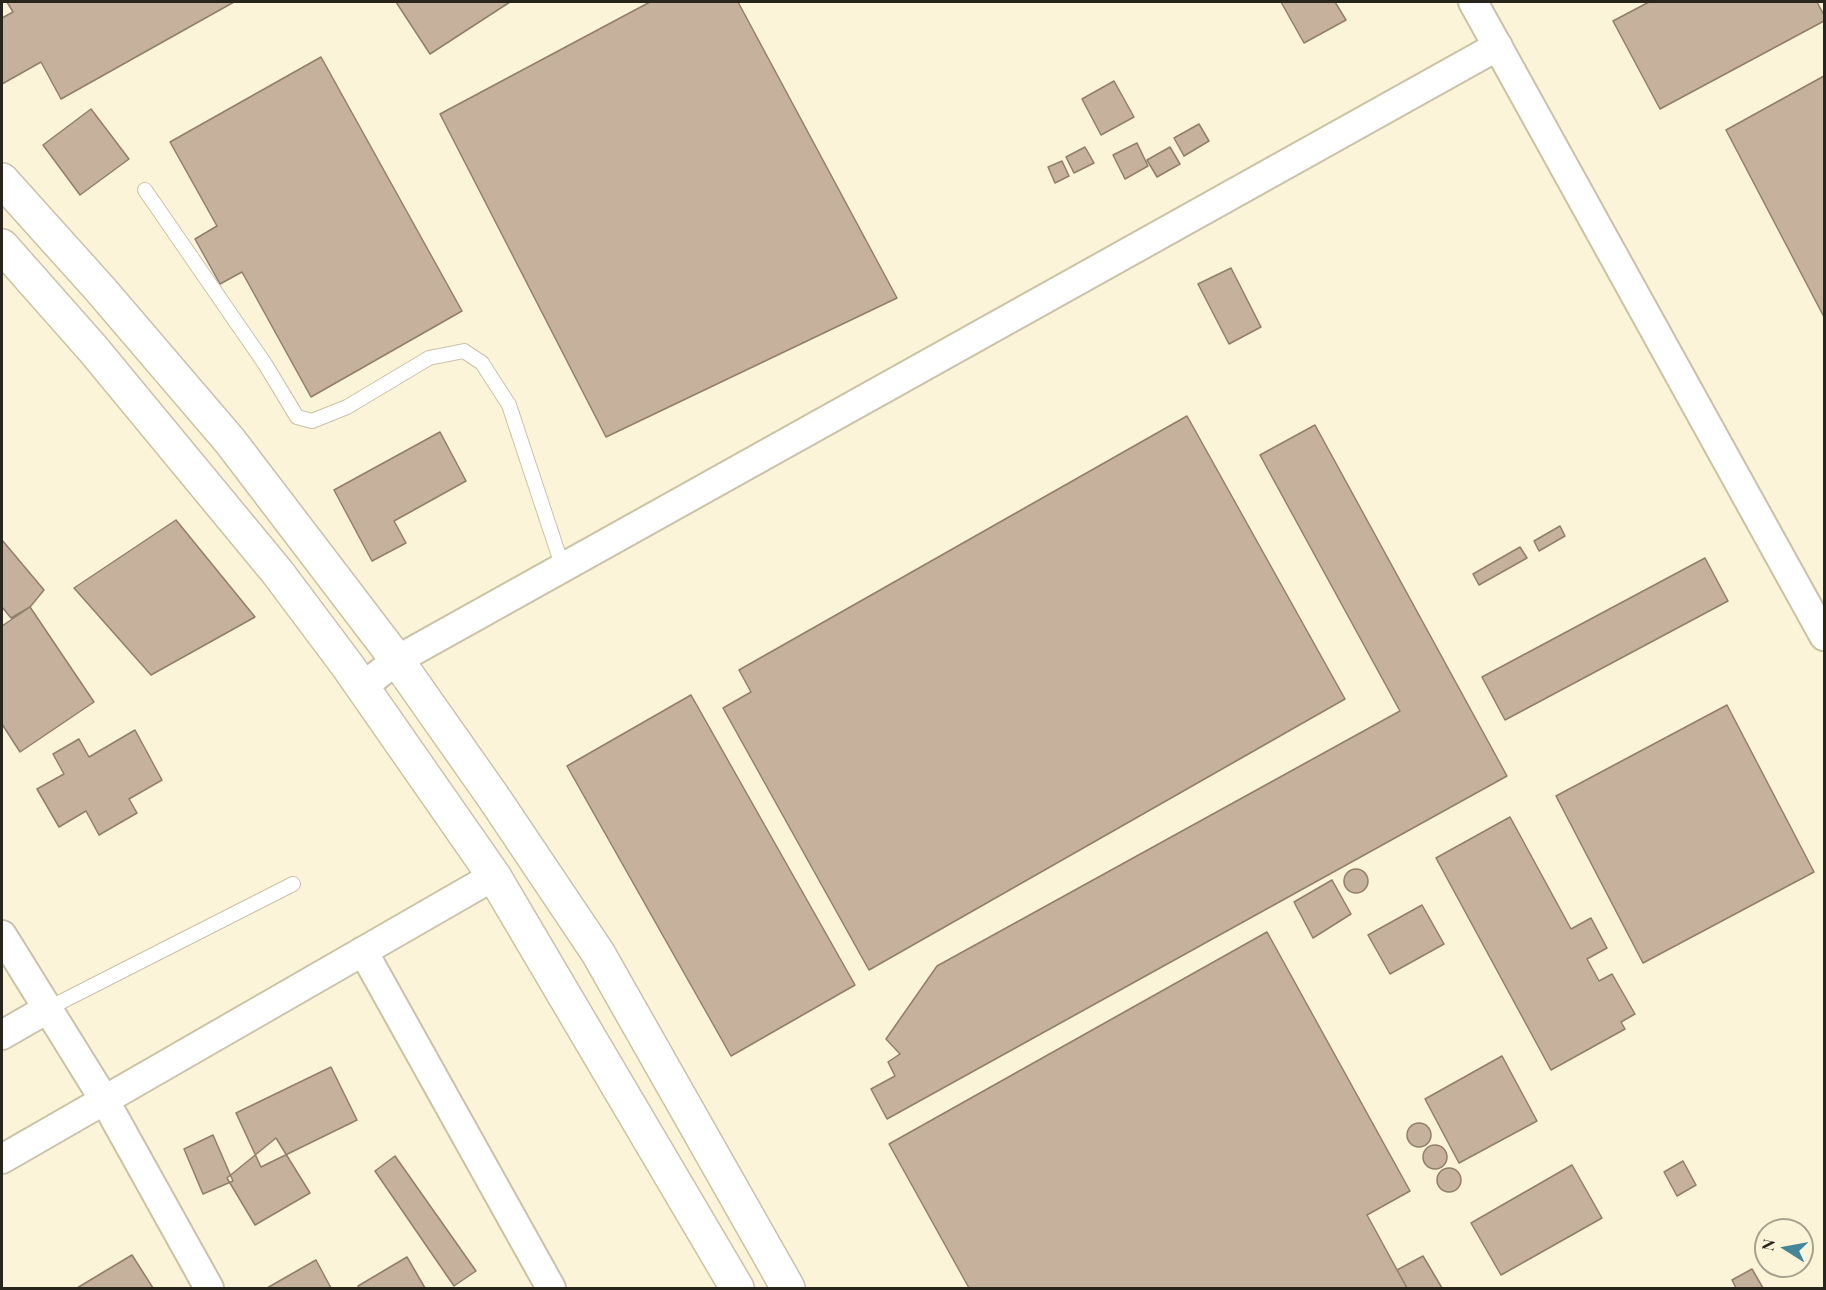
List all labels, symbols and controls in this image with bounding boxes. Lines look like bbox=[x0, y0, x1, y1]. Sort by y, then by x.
north arrow bbox=[1754, 1218, 1814, 1278]
text: N bbox=[1756, 1237, 1779, 1253]

